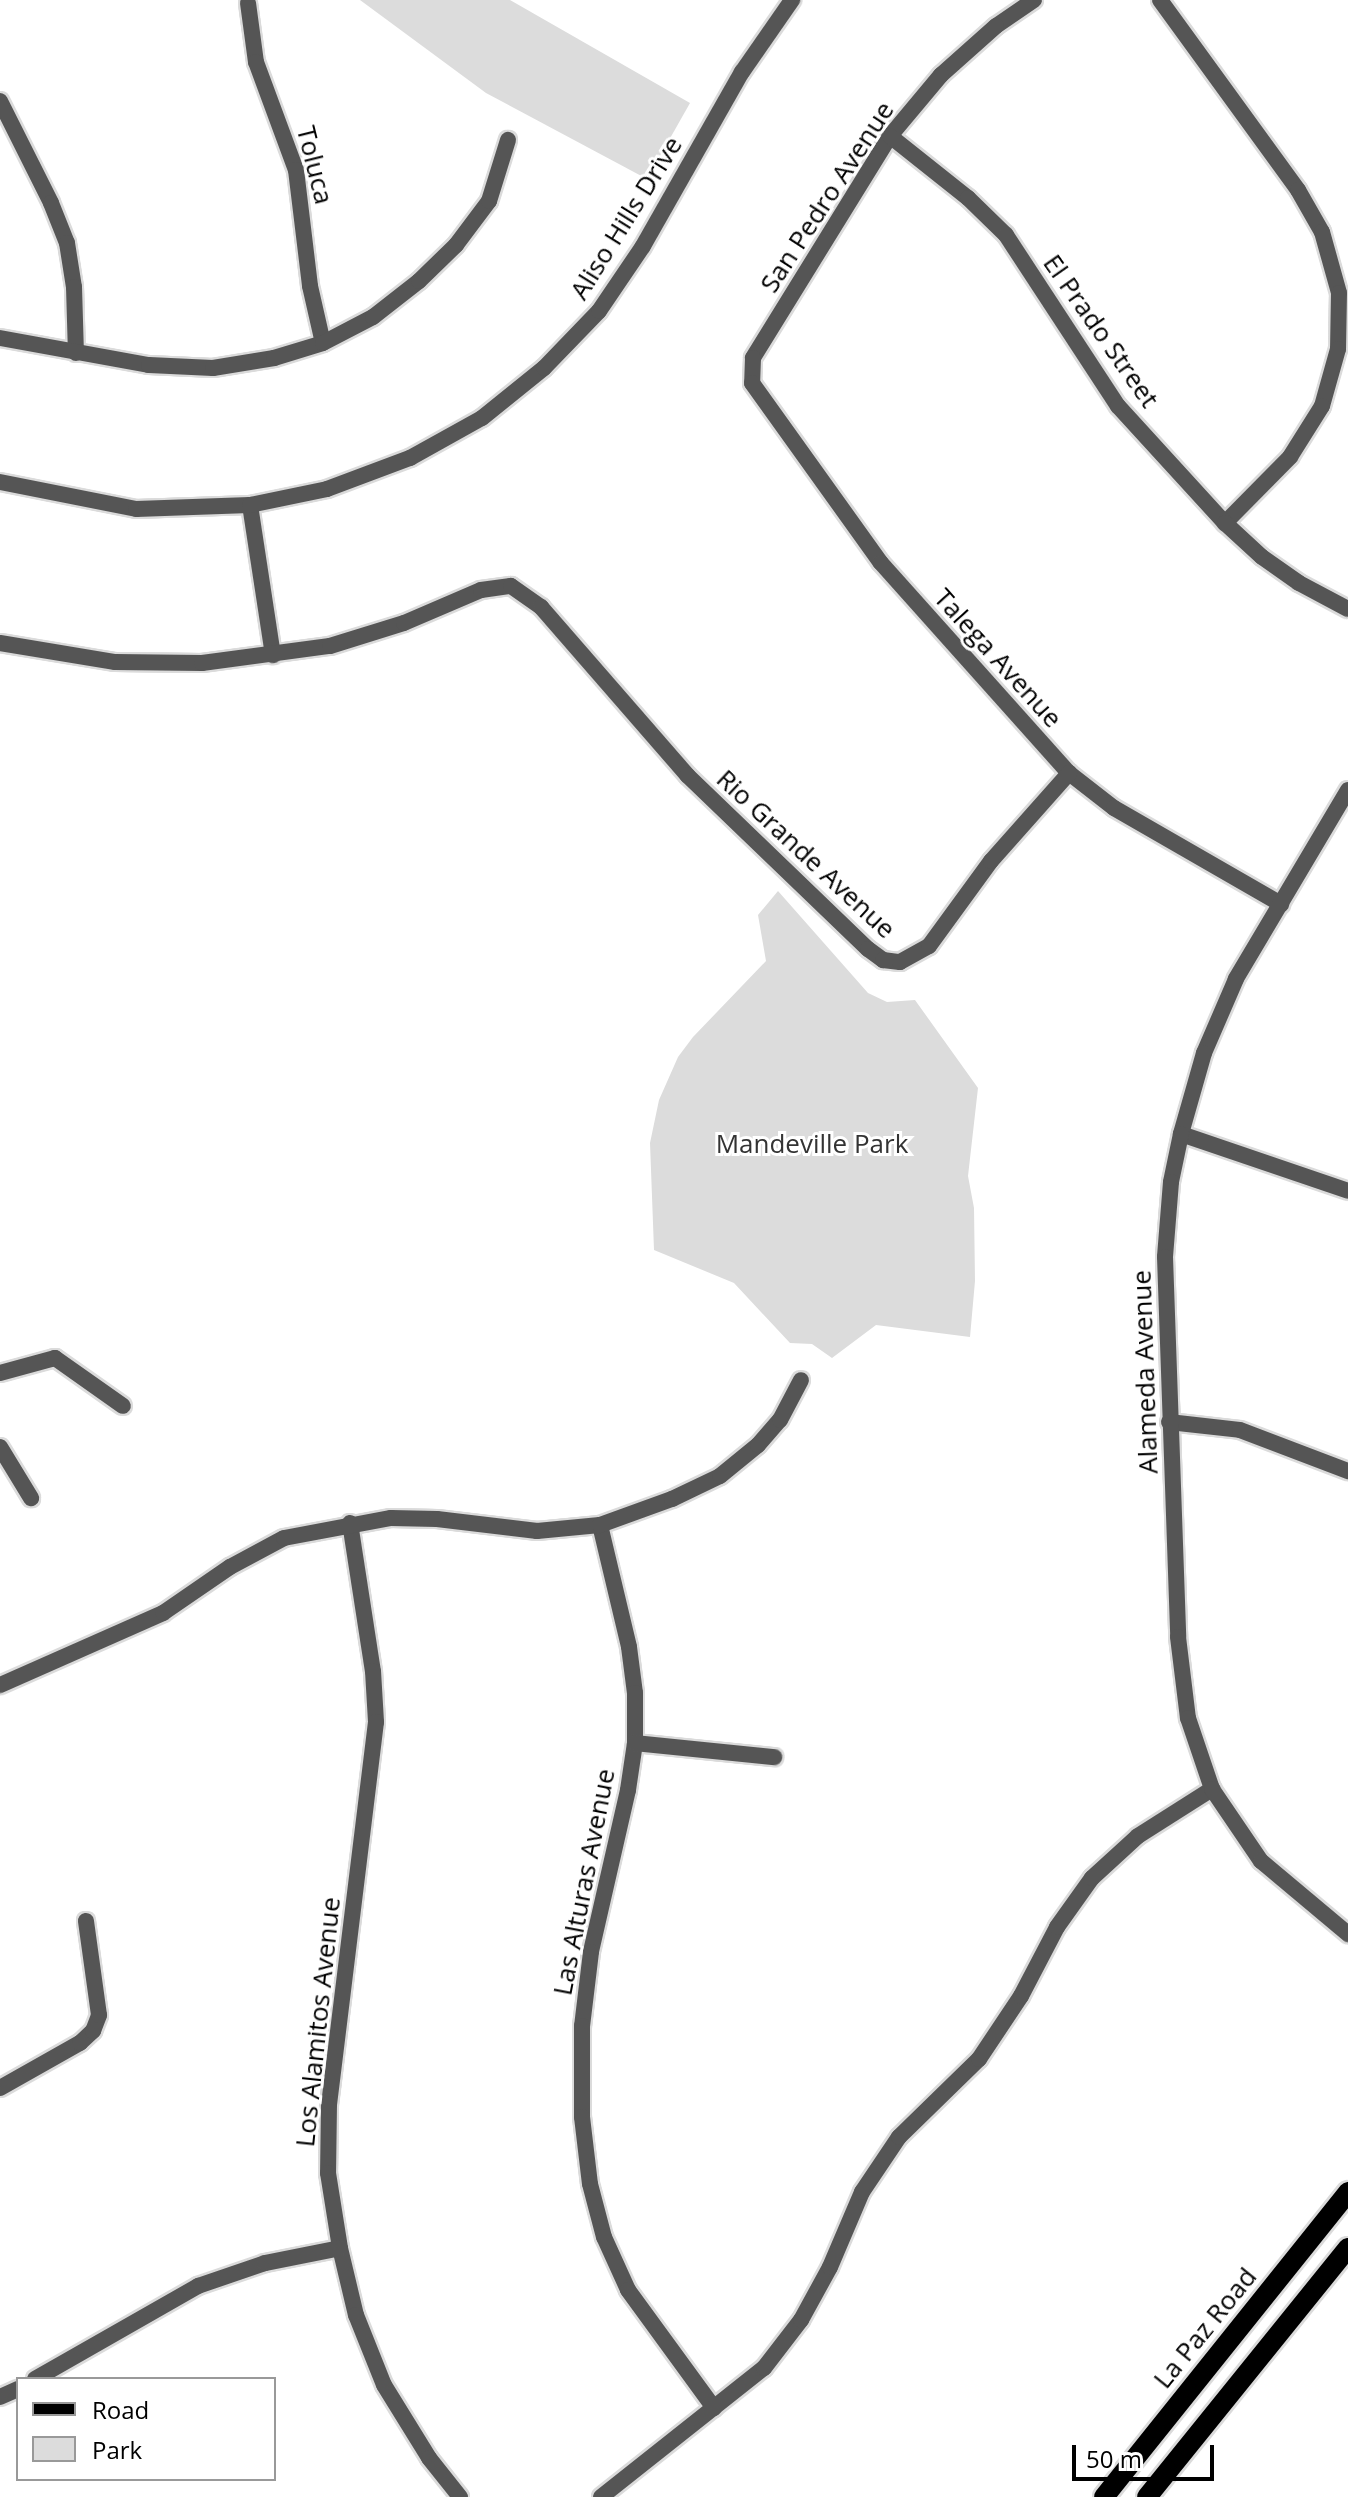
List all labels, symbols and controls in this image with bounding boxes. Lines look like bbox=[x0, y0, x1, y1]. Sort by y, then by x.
street label: San Pedro Avenue bbox=[754, 96, 900, 298]
street label: Toluca bbox=[290, 123, 340, 207]
street label: Aliso Hills Drive bbox=[563, 131, 689, 305]
street label: El Prado Street bbox=[1037, 249, 1165, 413]
street label: Talega Avenue bbox=[928, 582, 1068, 734]
street label: Rio Grande Avenue bbox=[710, 763, 902, 945]
park label: Mandeville Park bbox=[716, 1128, 908, 1160]
street label: Alameda Avenue bbox=[1126, 1270, 1164, 1474]
street label: Las Alturas Avenue bbox=[547, 1766, 621, 1998]
street label: Los Alamitos Avenue bbox=[289, 1896, 347, 2148]
street label: La Paz Road bbox=[1147, 2262, 1263, 2394]
legend bbox=[16, 2377, 276, 2481]
text: Road bbox=[92, 2393, 149, 2426]
scale bar bbox=[1076, 2429, 1218, 2479]
text: Park bbox=[92, 2433, 142, 2466]
text: 50 m bbox=[1086, 2442, 1142, 2475]

